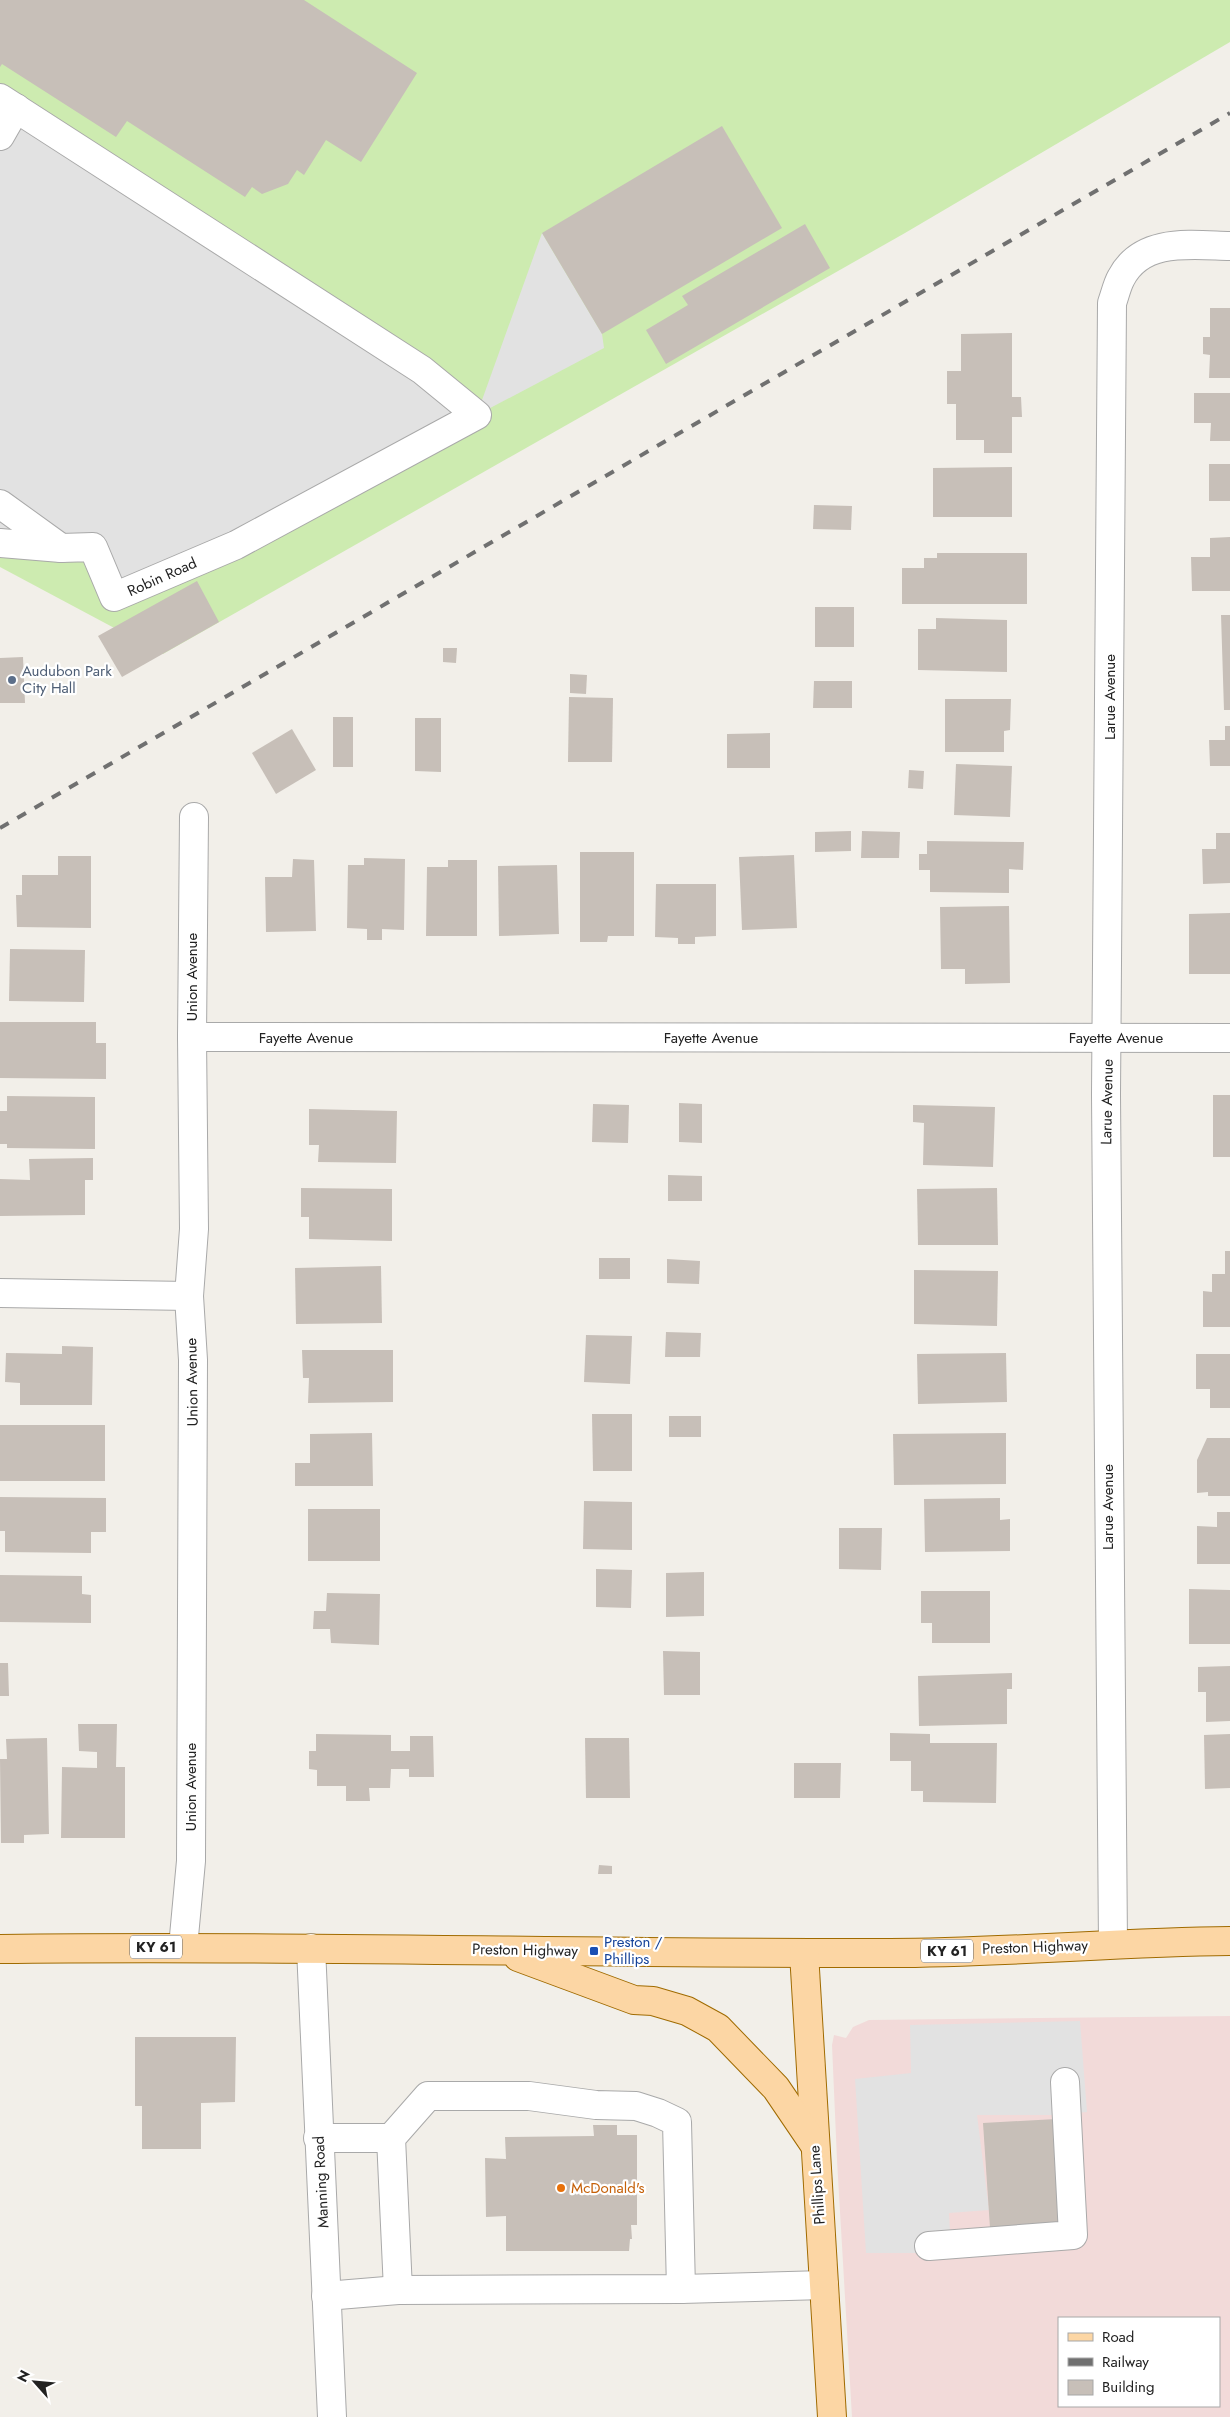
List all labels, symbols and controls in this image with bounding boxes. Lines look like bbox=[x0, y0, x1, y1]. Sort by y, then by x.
street label: Robin Road bbox=[124, 552, 200, 602]
street label: Larue Avenue bbox=[1099, 654, 1121, 740]
place label: Audubon Park City Hall bbox=[22, 660, 112, 699]
marker: Audubon Park City Hall bbox=[6, 674, 18, 686]
street label: Union Avenue bbox=[181, 933, 203, 1021]
street label: Fayette Avenue bbox=[259, 1027, 353, 1049]
street label: Fayette Avenue bbox=[664, 1027, 758, 1049]
street label: Fayette Avenue bbox=[1069, 1027, 1163, 1049]
street label: Larue Avenue bbox=[1095, 1059, 1119, 1145]
street label: Union Avenue bbox=[180, 1337, 204, 1426]
street label: Larue Avenue bbox=[1097, 1464, 1119, 1550]
street label: Union Avenue bbox=[180, 1743, 202, 1831]
place label: Preston / Phillips bbox=[604, 1931, 663, 1970]
street label: Preston Highway bbox=[982, 1934, 1089, 1960]
road number: KY 61 bbox=[130, 1935, 182, 1958]
street label: Preston Highway bbox=[472, 1938, 578, 1962]
road number: KY 61 bbox=[921, 1940, 973, 1962]
marker: Preston / Phillips bbox=[588, 1945, 600, 1957]
street label: Manning Road bbox=[308, 2135, 334, 2229]
street label: Phillips Lane bbox=[803, 2144, 831, 2225]
place label: McDonald's bbox=[571, 2177, 645, 2199]
marker: McDonald's bbox=[555, 2182, 567, 2194]
legend bbox=[1058, 2317, 1220, 2407]
text: Road bbox=[1102, 2326, 1134, 2348]
text: Railway bbox=[1102, 2351, 1149, 2373]
north arrow bbox=[10, 2357, 60, 2407]
text: N bbox=[12, 2367, 35, 2386]
text: Building bbox=[1102, 2376, 1154, 2398]

